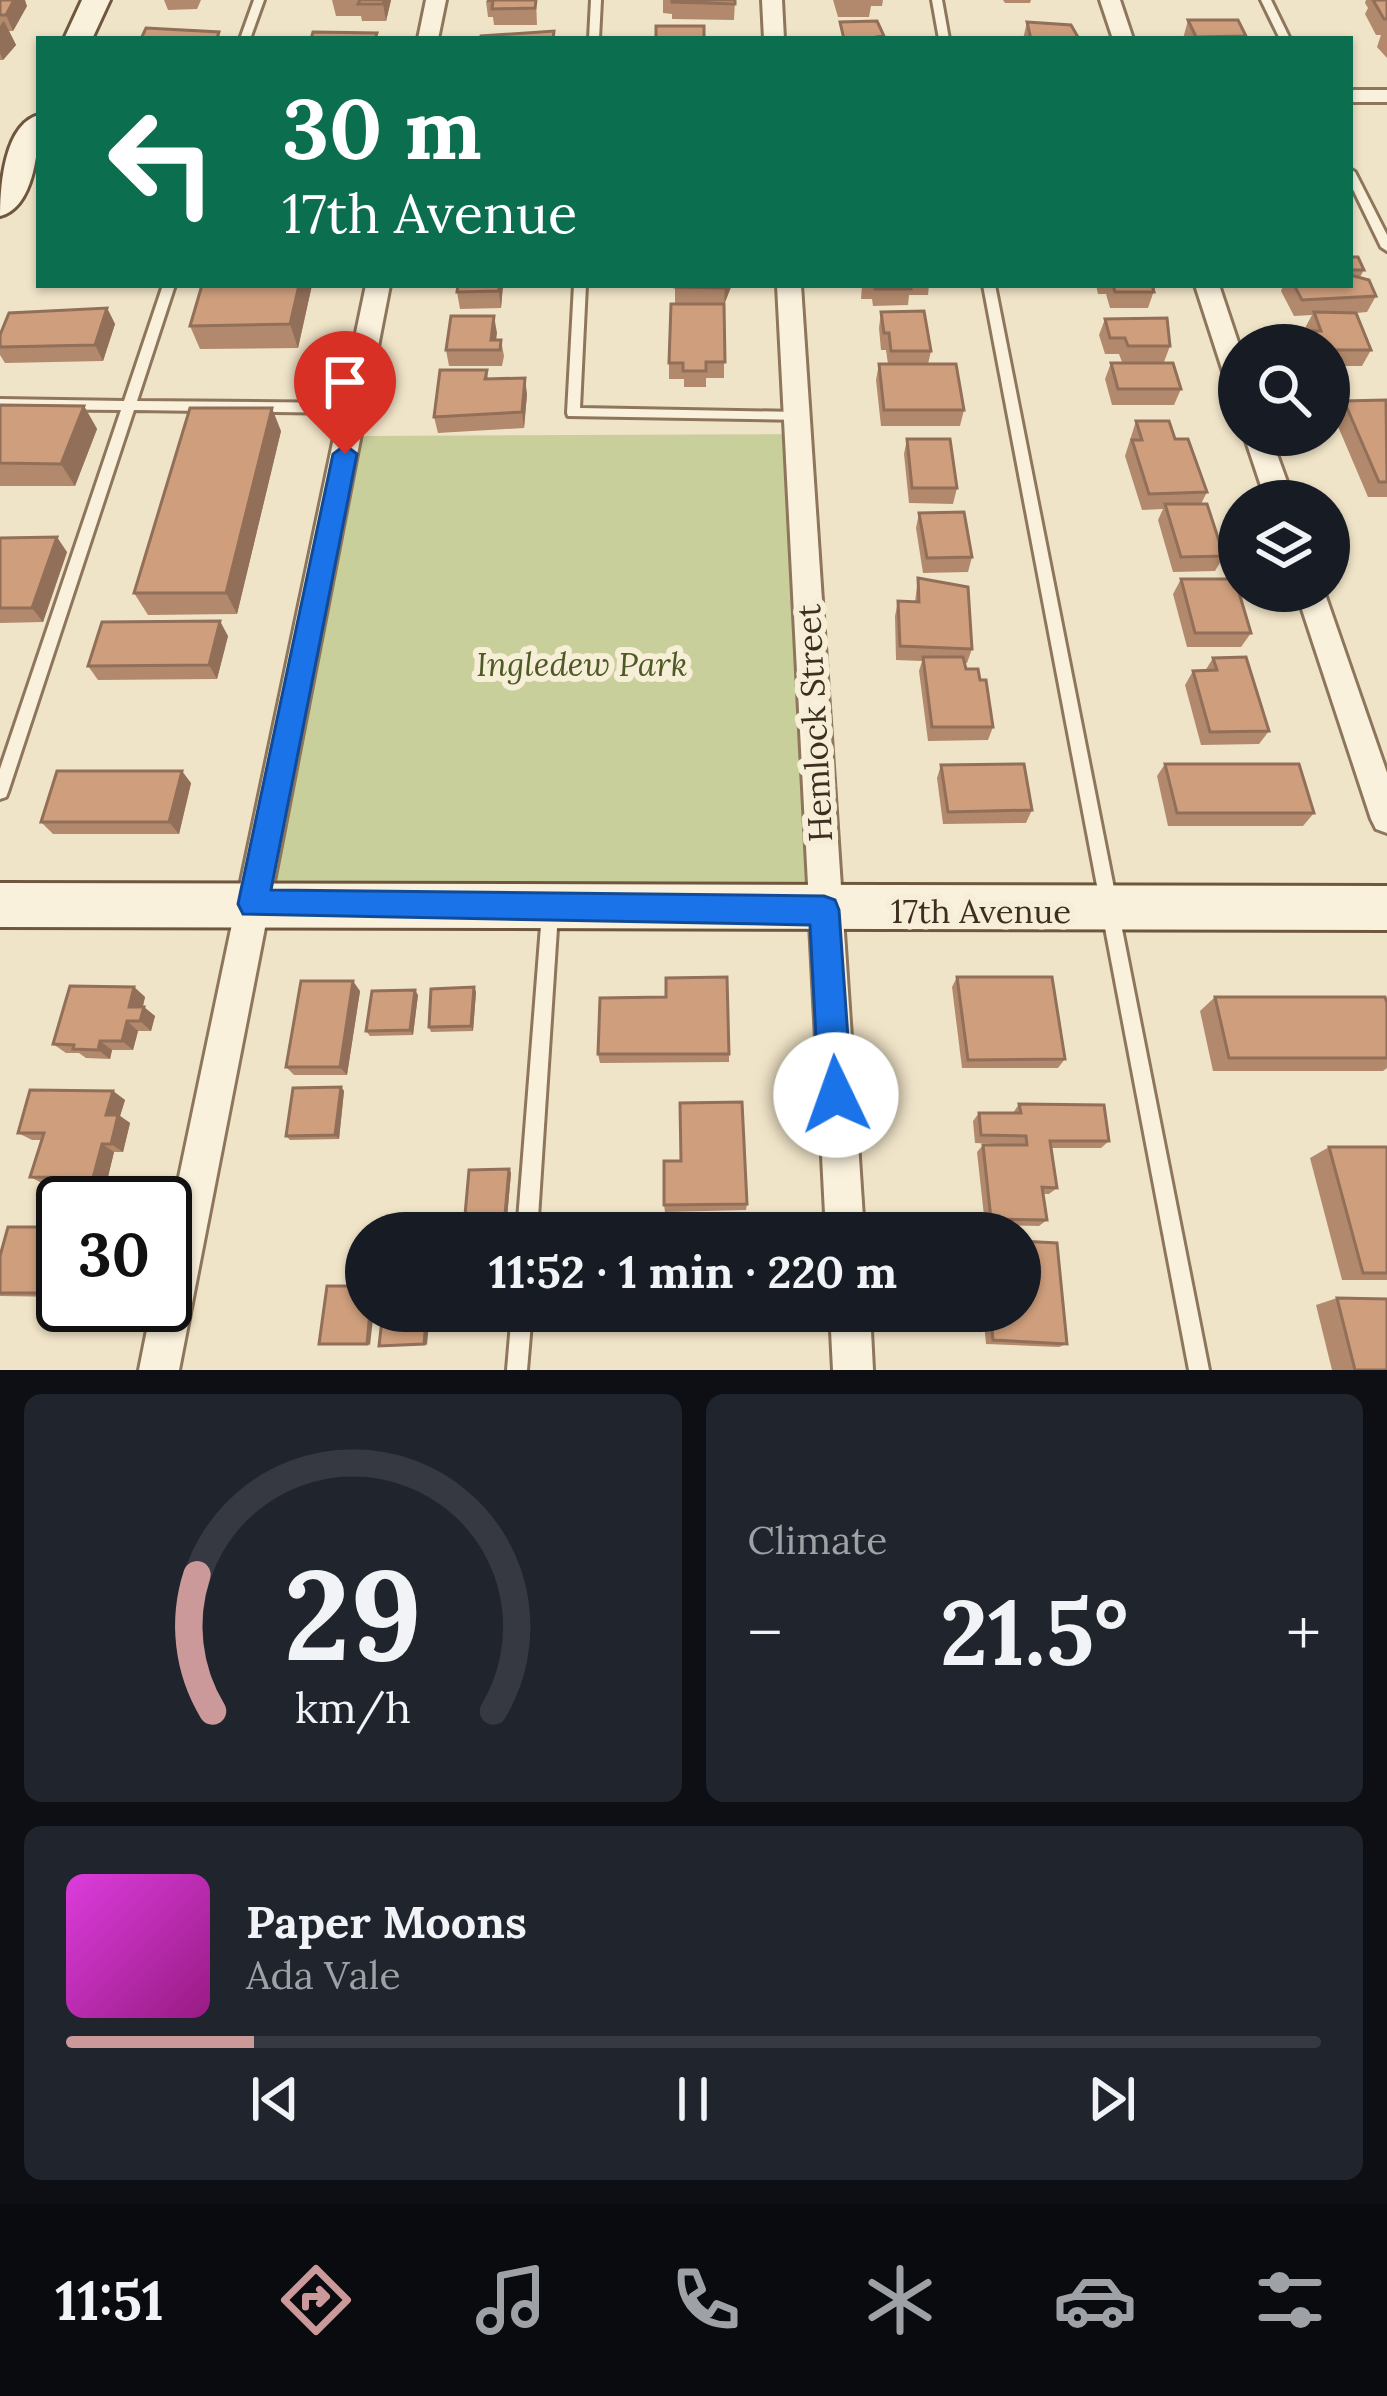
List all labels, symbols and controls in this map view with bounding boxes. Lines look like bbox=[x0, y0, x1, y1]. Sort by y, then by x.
text: 30 m bbox=[282, 74, 482, 182]
icon: left bbox=[84, 84, 240, 240]
text: 17th Avenue bbox=[282, 179, 577, 248]
map controls bbox=[1218, 324, 1350, 612]
button: search bbox=[1218, 324, 1350, 456]
pin bbox=[294, 331, 396, 454]
icon: arrive bbox=[312, 349, 378, 415]
button: layers bbox=[1218, 480, 1350, 612]
street label: Hemlock Street bbox=[787, 603, 841, 843]
park label: Ingledew Park bbox=[476, 643, 688, 685]
street label: 17th Avenue bbox=[891, 890, 1071, 932]
position arrow bbox=[773, 1032, 899, 1158]
speed limit sign: 30 bbox=[36, 1176, 192, 1332]
text: 11:52 · 1 min · 220 m bbox=[489, 1243, 897, 1300]
text: Climate bbox=[748, 1515, 887, 1565]
text: 29 bbox=[284, 1534, 422, 1694]
text: 21.5° bbox=[940, 1574, 1128, 1690]
text: − bbox=[748, 1590, 782, 1674]
text: + bbox=[1286, 1590, 1321, 1674]
text: km/h bbox=[295, 1680, 411, 1735]
text: Paper Moons bbox=[246, 1893, 527, 1950]
text: Ada Vale bbox=[246, 1950, 401, 2000]
icon: previous bbox=[242, 2066, 308, 2132]
icon: pause bbox=[660, 2066, 726, 2132]
icon: next bbox=[1079, 2066, 1145, 2132]
icon: directions bbox=[274, 2258, 358, 2342]
icon: music bbox=[469, 2258, 553, 2342]
icon: phone bbox=[664, 2258, 748, 2342]
icon: climate bbox=[858, 2258, 942, 2342]
icon: car bbox=[1053, 2258, 1137, 2342]
icon: filters bbox=[1248, 2258, 1332, 2342]
text: 11:51 bbox=[55, 2266, 164, 2335]

